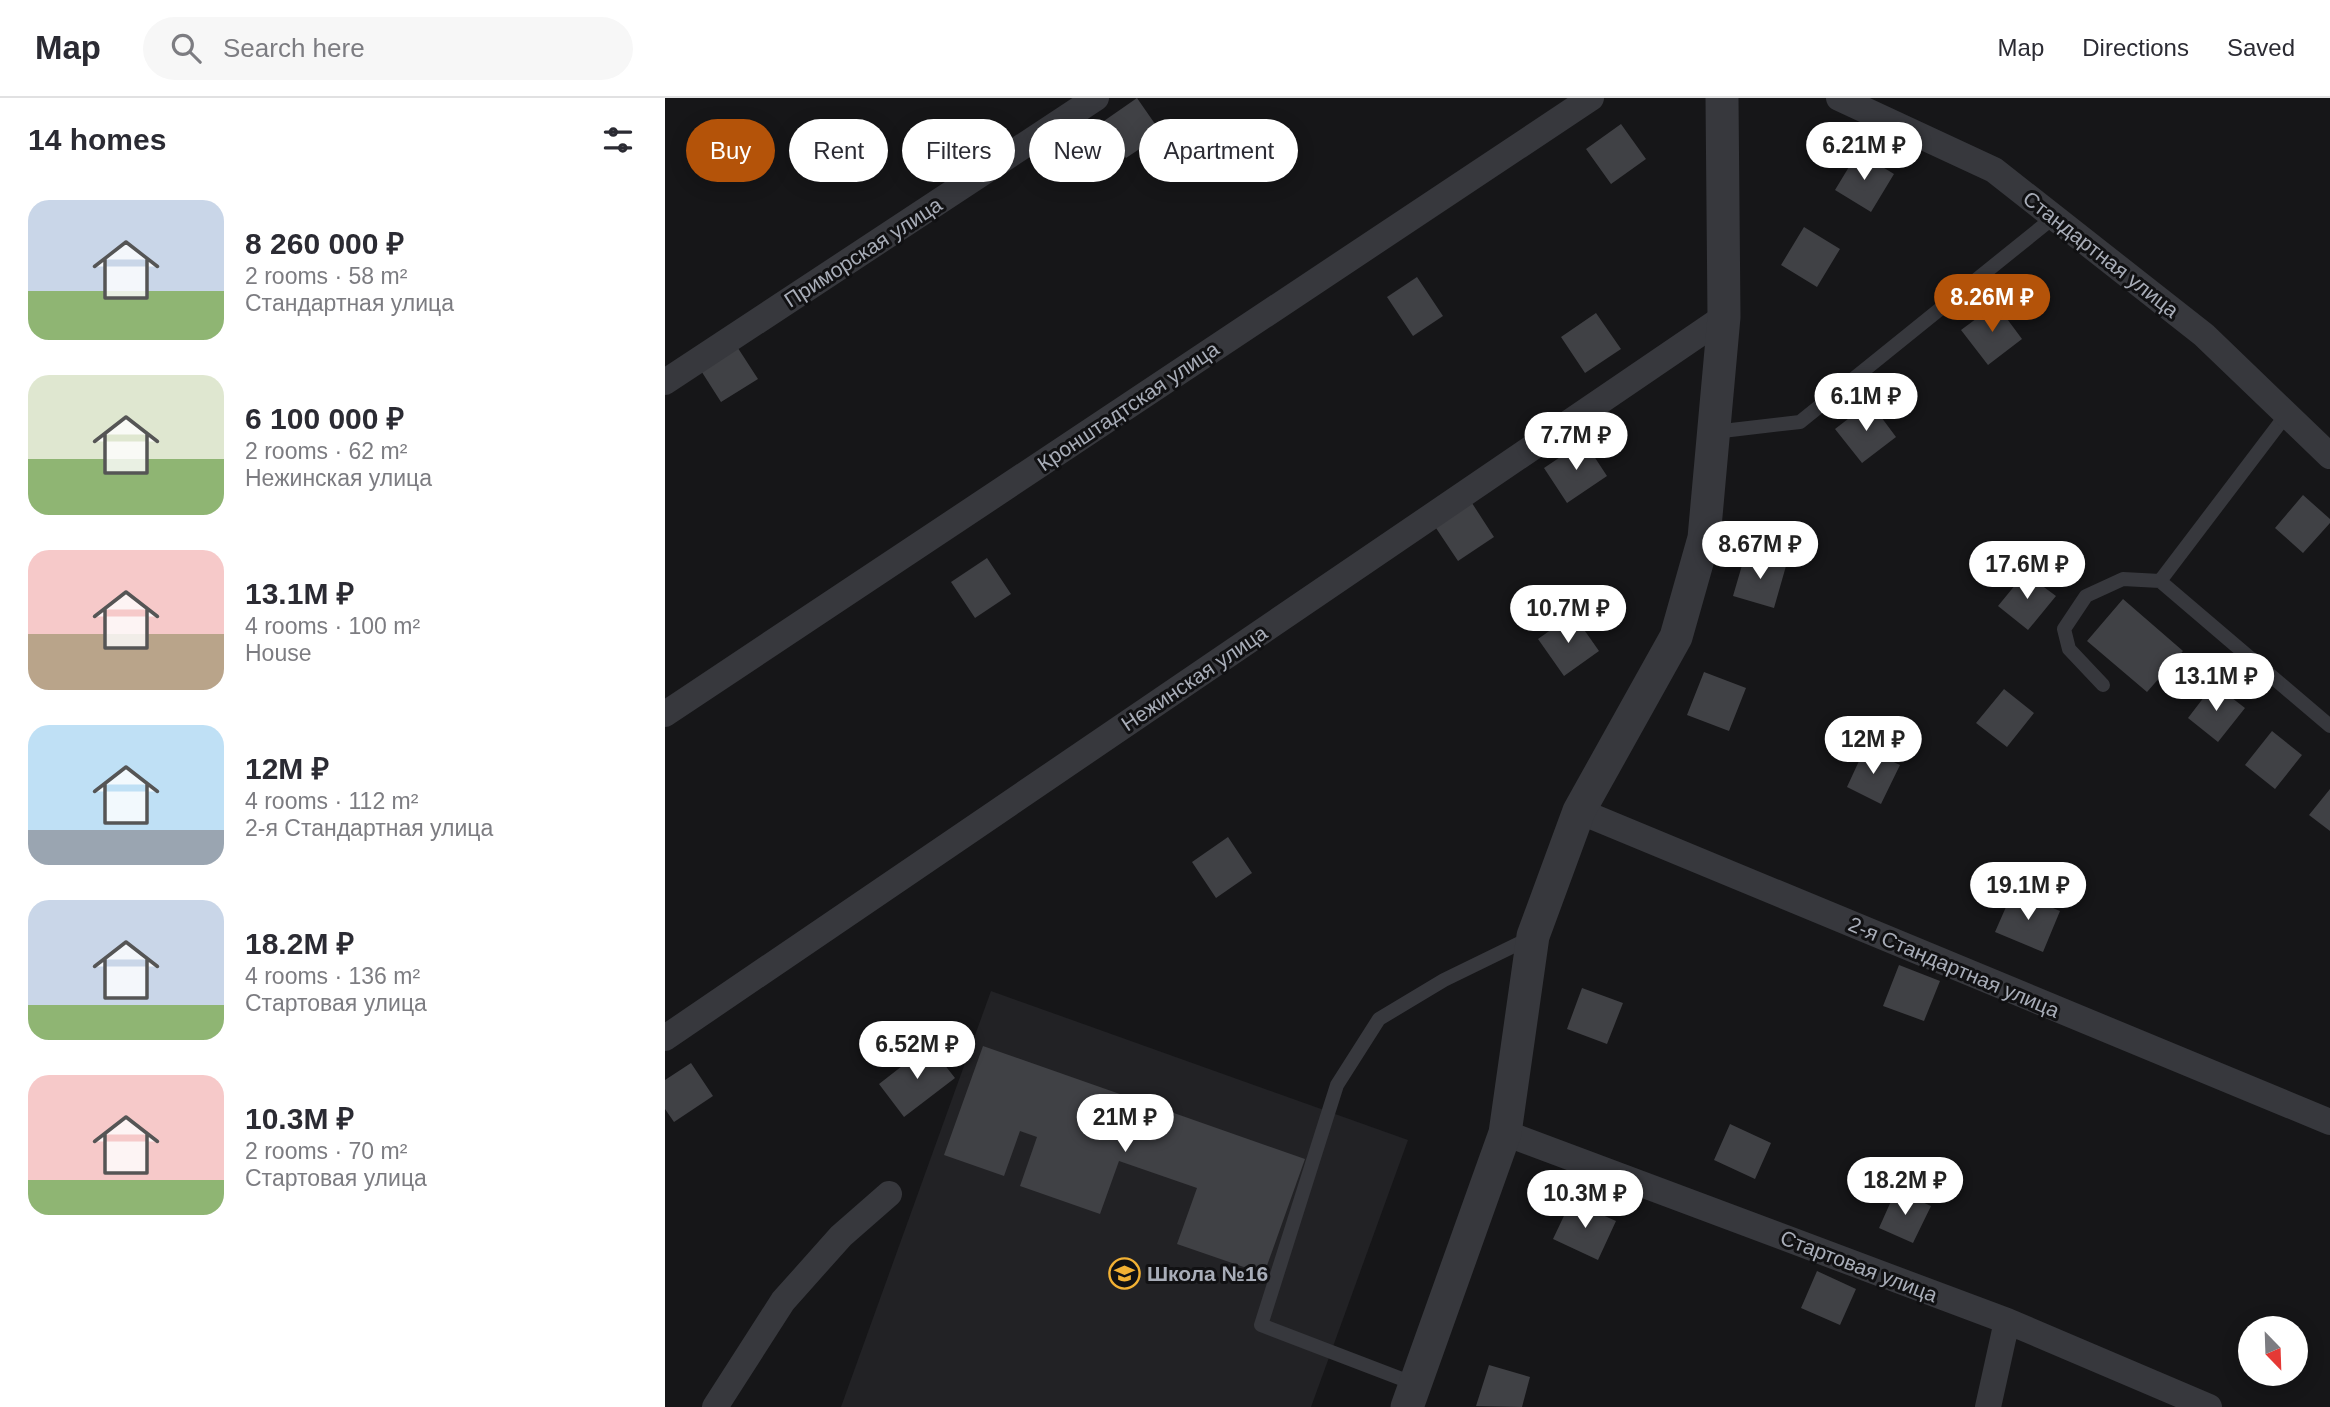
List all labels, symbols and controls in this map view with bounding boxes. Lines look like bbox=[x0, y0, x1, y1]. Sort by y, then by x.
search box bbox=[143, 17, 633, 80]
text: Map bbox=[35, 29, 101, 66]
icon: search bbox=[167, 29, 205, 67]
text: Search here bbox=[223, 33, 365, 63]
text: Map bbox=[1998, 34, 2044, 61]
text: Directions bbox=[2082, 34, 2189, 61]
text: Saved bbox=[2227, 34, 2295, 61]
chip: Buy bbox=[686, 119, 775, 182]
chip: Rent bbox=[789, 119, 888, 182]
chip: Filters bbox=[902, 119, 1015, 182]
chip: New bbox=[1029, 119, 1125, 182]
chip: Apartment bbox=[1139, 119, 1298, 182]
icon: filters bbox=[599, 121, 637, 159]
pin: 6.21M ₽ bbox=[1799, 122, 1929, 182]
text: 14 homes bbox=[28, 123, 166, 156]
text: 6.21M ₽ bbox=[1822, 132, 1906, 158]
street label: Стандартная улица bbox=[2019, 186, 2184, 322]
street label: Приморская улица bbox=[780, 192, 946, 312]
text: 8 260 000 ₽ bbox=[245, 227, 404, 260]
icon: home bbox=[84, 228, 168, 312]
text: 2 rooms · 58 m² bbox=[245, 263, 407, 289]
pin: 8.26M ₽ bbox=[1927, 274, 2057, 334]
text: 8.26M ₽ bbox=[1950, 284, 2034, 310]
text: Стандартная улица bbox=[245, 290, 454, 316]
street label: Кронштадтская улица bbox=[1033, 337, 1223, 475]
pin: 6.1M ₽ bbox=[1809, 374, 1923, 433]
text: 6.1M ₽ bbox=[1831, 383, 1901, 409]
text: 6 100 000 ₽ bbox=[245, 402, 404, 435]
icon: home bbox=[84, 403, 168, 487]
pin: 7.7M ₽ bbox=[1519, 412, 1633, 472]
text: 7.7M ₽ bbox=[1541, 422, 1611, 448]
text: 2 rooms · 62 m² bbox=[245, 438, 407, 464]
text: Нежинская улица bbox=[245, 465, 432, 491]
pin: 8.67M ₽ bbox=[1695, 522, 1825, 581]
text: 8.67M ₽ bbox=[1718, 531, 1802, 557]
pin: 17.6M ₽ bbox=[1962, 542, 2092, 601]
text: 17.6M ₽ bbox=[1985, 551, 2069, 577]
text: 13.1M ₽ bbox=[245, 577, 354, 610]
icon: home bbox=[84, 578, 168, 662]
pin: 10.7M ₽ bbox=[1503, 586, 1633, 645]
text: 10.7M ₽ bbox=[1526, 595, 1610, 621]
text: 4 rooms · 100 m² bbox=[245, 613, 420, 639]
street label: Нежинская улица bbox=[1117, 621, 1271, 735]
text: House bbox=[245, 640, 311, 666]
pin: 13.1M ₽ bbox=[2151, 654, 2281, 713]
text: 13.1M ₽ bbox=[2174, 663, 2258, 689]
pin: 12M ₽ bbox=[1824, 716, 1922, 776]
text: 12M ₽ bbox=[1841, 726, 1905, 752]
text: 12M ₽ bbox=[245, 752, 329, 785]
icon: home bbox=[84, 753, 168, 837]
text: 4 rooms · 112 m² bbox=[245, 788, 418, 814]
text: 2-я Стандартная улица bbox=[245, 815, 493, 841]
pin: 19.1M ₽ bbox=[1963, 862, 2093, 922]
text: 19.1M ₽ bbox=[1986, 872, 2070, 898]
street label: 2-я Стандартная улица bbox=[1845, 912, 2063, 1022]
text: 18.2M ₽ bbox=[245, 927, 354, 960]
icon: home bbox=[84, 928, 168, 1012]
text: 4 rooms · 136 m² bbox=[245, 963, 420, 989]
text: Стартовая улица bbox=[245, 990, 427, 1016]
pin: 6.52M ₽ bbox=[852, 1021, 982, 1081]
text: 6.52M ₽ bbox=[875, 1031, 959, 1057]
pin: 21M ₽ bbox=[1076, 1094, 1174, 1154]
text: 10.3M ₽ bbox=[245, 1102, 354, 1135]
icon: home bbox=[84, 1103, 168, 1187]
text: 21M ₽ bbox=[1093, 1104, 1157, 1130]
text: 2 rooms · 70 m² bbox=[245, 1138, 407, 1164]
pin: 18.2M ₽ bbox=[1840, 1158, 1970, 1217]
text: Стартовая улица bbox=[245, 1165, 427, 1191]
text: 18.2M ₽ bbox=[1863, 1167, 1947, 1193]
pin: 10.3M ₽ bbox=[1520, 1170, 1650, 1230]
text: 10.3M ₽ bbox=[1543, 1180, 1627, 1206]
street label: Стартовая улица bbox=[1777, 1226, 1941, 1307]
school or university icon: Школа №16 bbox=[1107, 1256, 1141, 1290]
place label: Школа №16 bbox=[1147, 1262, 1268, 1285]
north arrow bbox=[2238, 1316, 2308, 1386]
map controls bbox=[2238, 1316, 2308, 1386]

